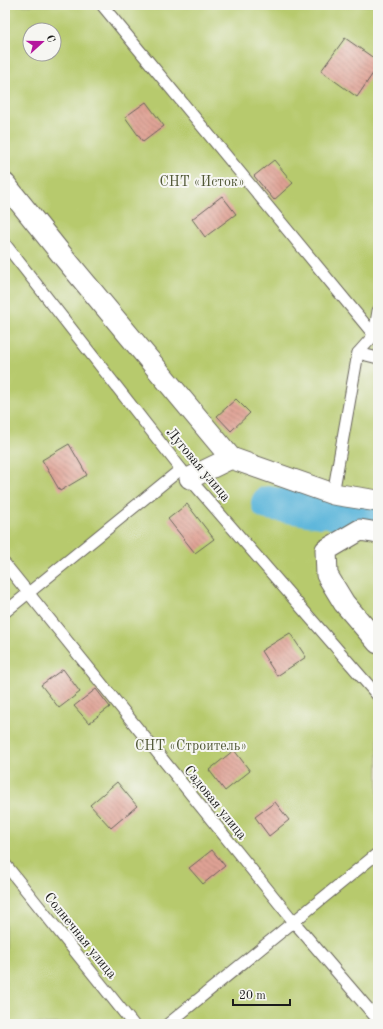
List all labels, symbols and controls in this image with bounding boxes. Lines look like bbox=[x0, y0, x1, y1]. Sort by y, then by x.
north arrow bbox=[22, 22, 62, 62]
text: С bbox=[43, 34, 56, 44]
park label: СНТ «Исток» bbox=[159, 175, 245, 189]
street label: Луговая улица bbox=[164, 425, 233, 504]
park label: СНТ «Строитель» bbox=[135, 739, 247, 753]
street label: Садовая улица bbox=[181, 763, 249, 842]
street label: Солнечная улица bbox=[41, 890, 119, 981]
scale bar bbox=[233, 981, 290, 1007]
text: 20 m bbox=[239, 990, 266, 1002]

